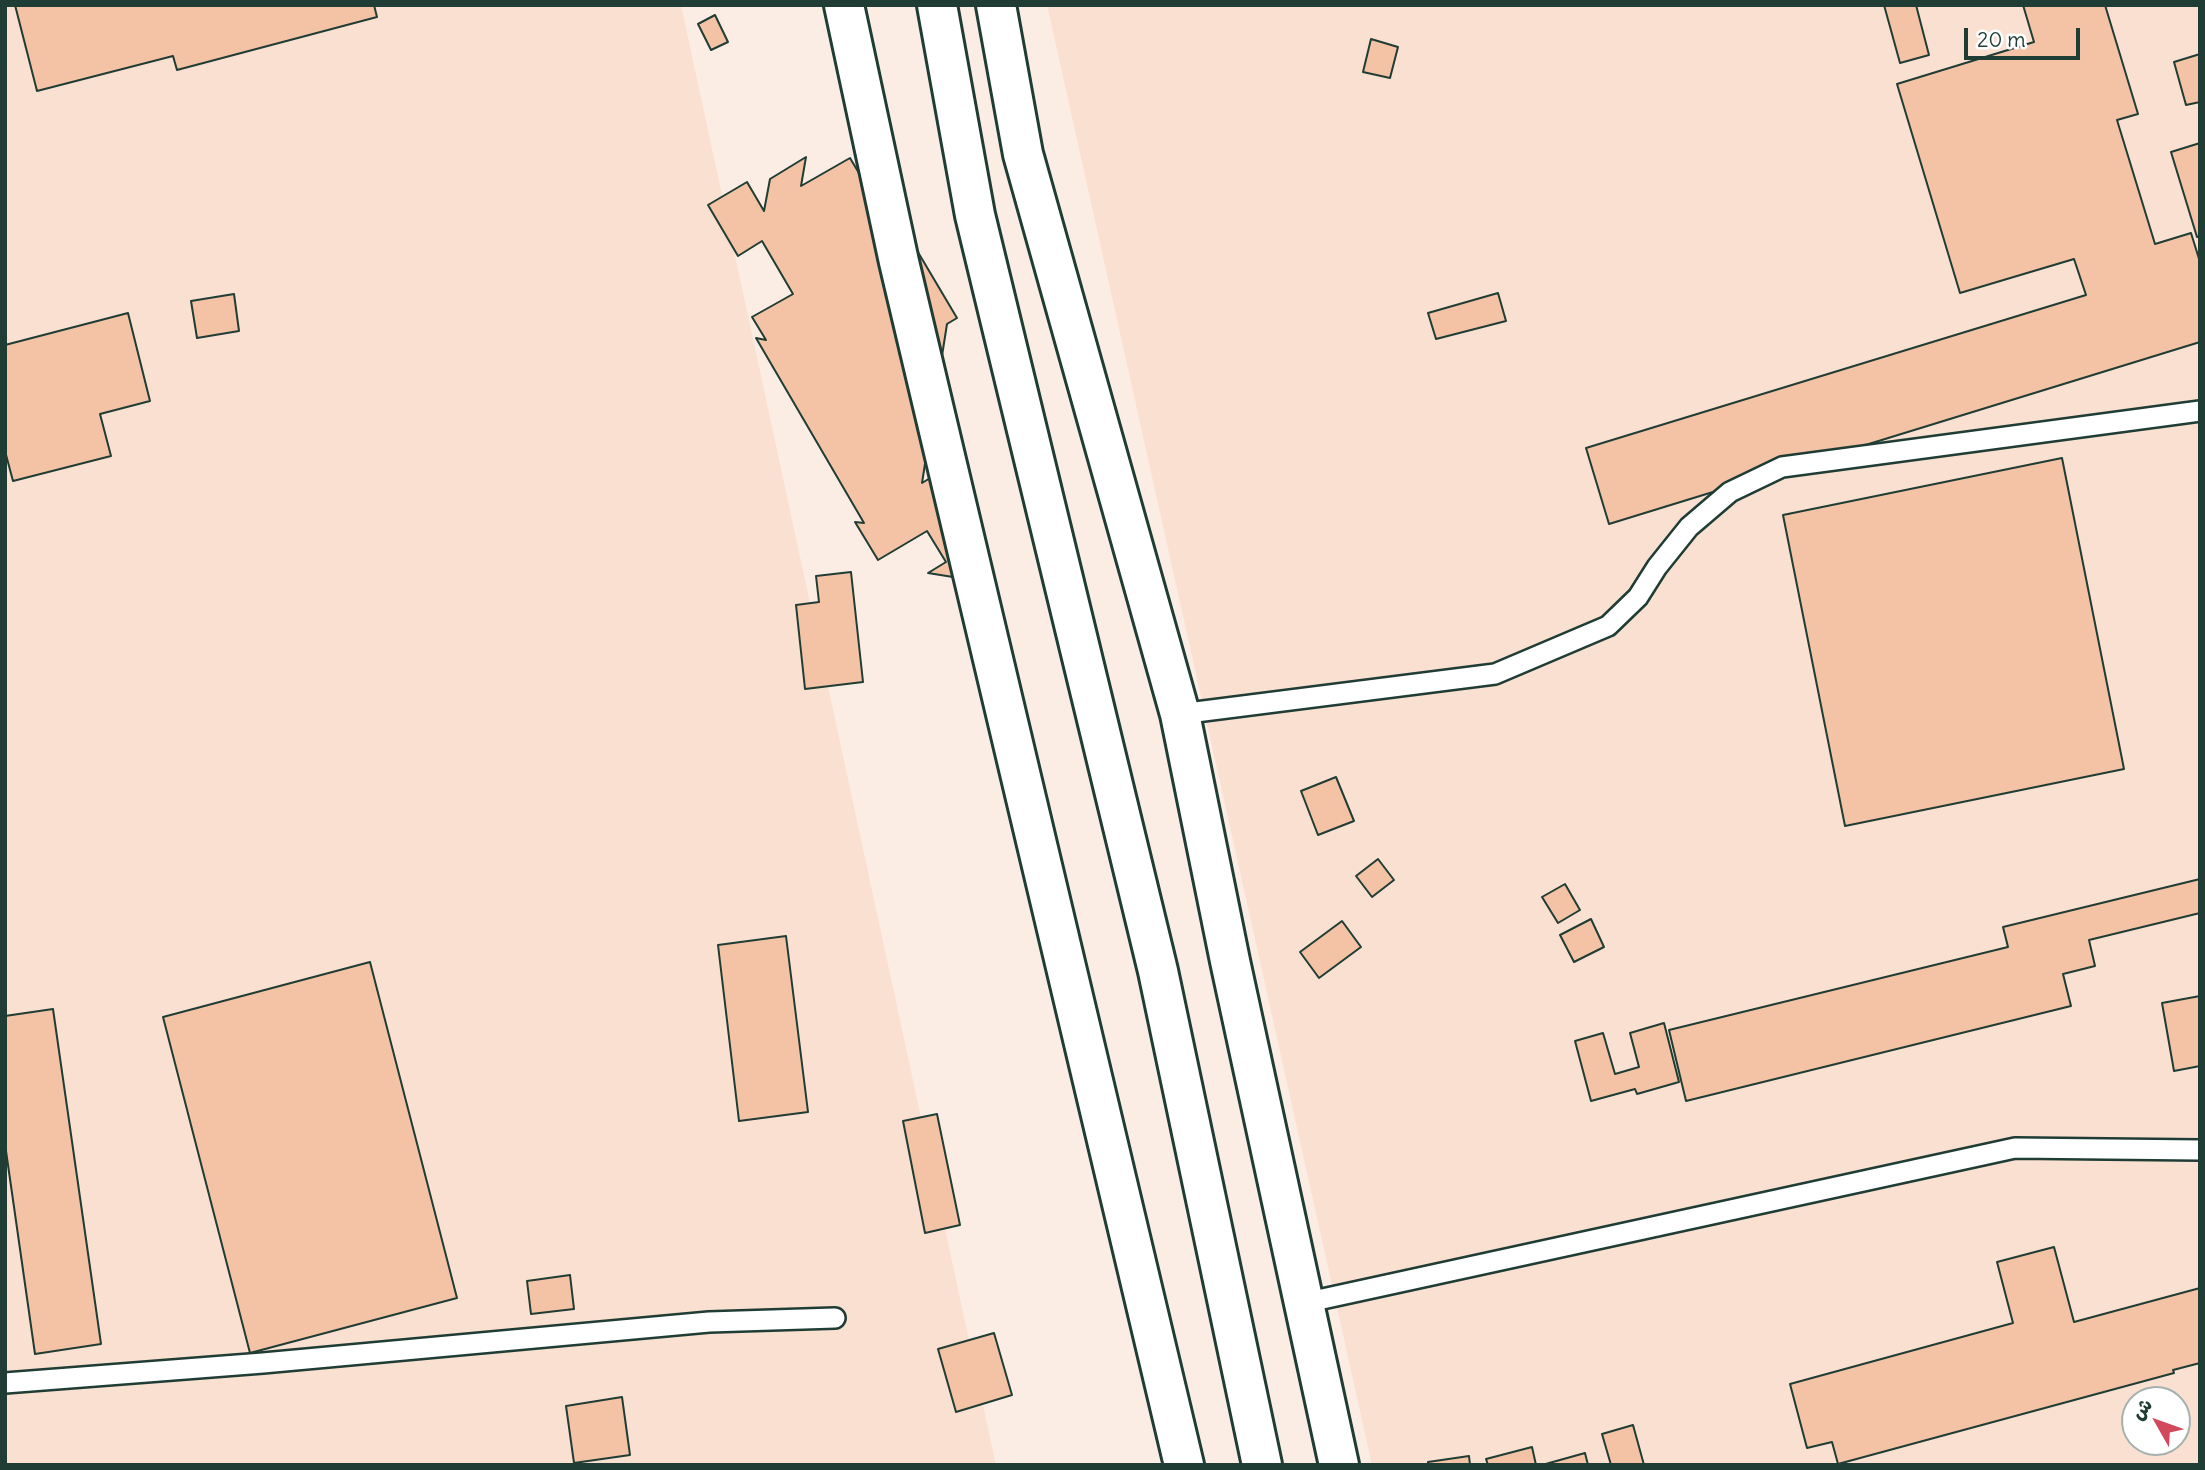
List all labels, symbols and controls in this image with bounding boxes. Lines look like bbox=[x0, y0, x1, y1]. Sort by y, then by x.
scale bar bbox=[1967, 14, 2082, 58]
text: 20 m bbox=[1977, 26, 2026, 53]
north arrow bbox=[2121, 1386, 2191, 1456]
text: ش bbox=[2126, 1393, 2157, 1425]

